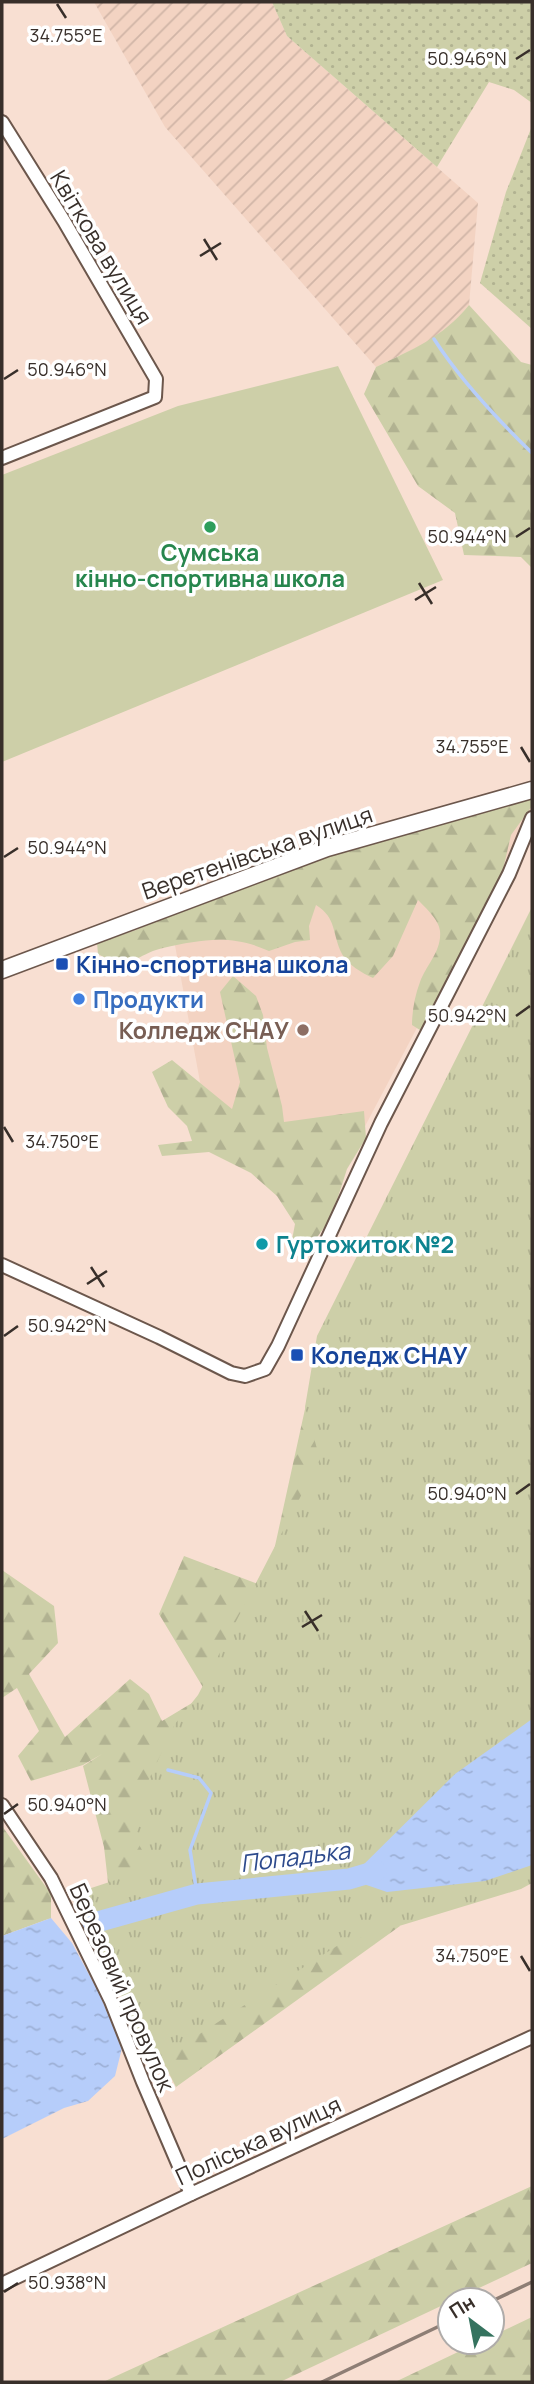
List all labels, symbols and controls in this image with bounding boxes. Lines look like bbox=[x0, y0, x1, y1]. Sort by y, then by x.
text: 34.755°E bbox=[30, 23, 102, 47]
text: 50.946°N bbox=[427, 46, 507, 70]
street label: Квіткова вулиця bbox=[43, 164, 161, 330]
text: 50.946°N bbox=[27, 357, 107, 381]
marker: Сумська кінно-спортивна школа bbox=[202, 519, 218, 535]
text: 50.944°N bbox=[428, 524, 506, 548]
place label: Сумська кінно-спортивна школа bbox=[75, 536, 345, 594]
text: 34.755°E bbox=[436, 734, 508, 758]
street label: Веретенівська вулиця bbox=[137, 798, 377, 906]
text: 50.944°N bbox=[28, 835, 106, 859]
place label: Кінно-спортивна школа bbox=[76, 948, 348, 980]
marker: Кінно-спортивна школа bbox=[54, 956, 70, 972]
place label: Продукти bbox=[93, 983, 204, 1015]
marker: Продукти bbox=[71, 991, 87, 1007]
text: 50.942°N bbox=[428, 1003, 506, 1027]
place label: Колледж СНАУ bbox=[119, 1014, 289, 1046]
marker: Колледж СНАУ bbox=[295, 1022, 311, 1038]
text: 34.750°E bbox=[25, 1129, 99, 1153]
place label: Гуртожиток №2 bbox=[276, 1228, 454, 1260]
marker: Гуртожиток №2 bbox=[254, 1236, 270, 1252]
text: 50.942°N bbox=[28, 1313, 106, 1337]
place label: Коледж СНАУ bbox=[311, 1339, 468, 1371]
marker: Коледж СНАУ bbox=[289, 1347, 305, 1363]
text: 50.940°N bbox=[427, 1481, 507, 1505]
text: 50.940°N bbox=[27, 1792, 107, 1816]
water label: Попадька bbox=[238, 1833, 353, 1879]
street label: Березовий провулок bbox=[63, 1878, 184, 2097]
text: 34.750°E bbox=[435, 1943, 509, 1967]
street label: Поліська вулиця bbox=[170, 2088, 346, 2192]
text: 50.938°N bbox=[28, 2270, 106, 2294]
north arrow bbox=[436, 2286, 506, 2356]
text: Пн bbox=[444, 2289, 480, 2324]

